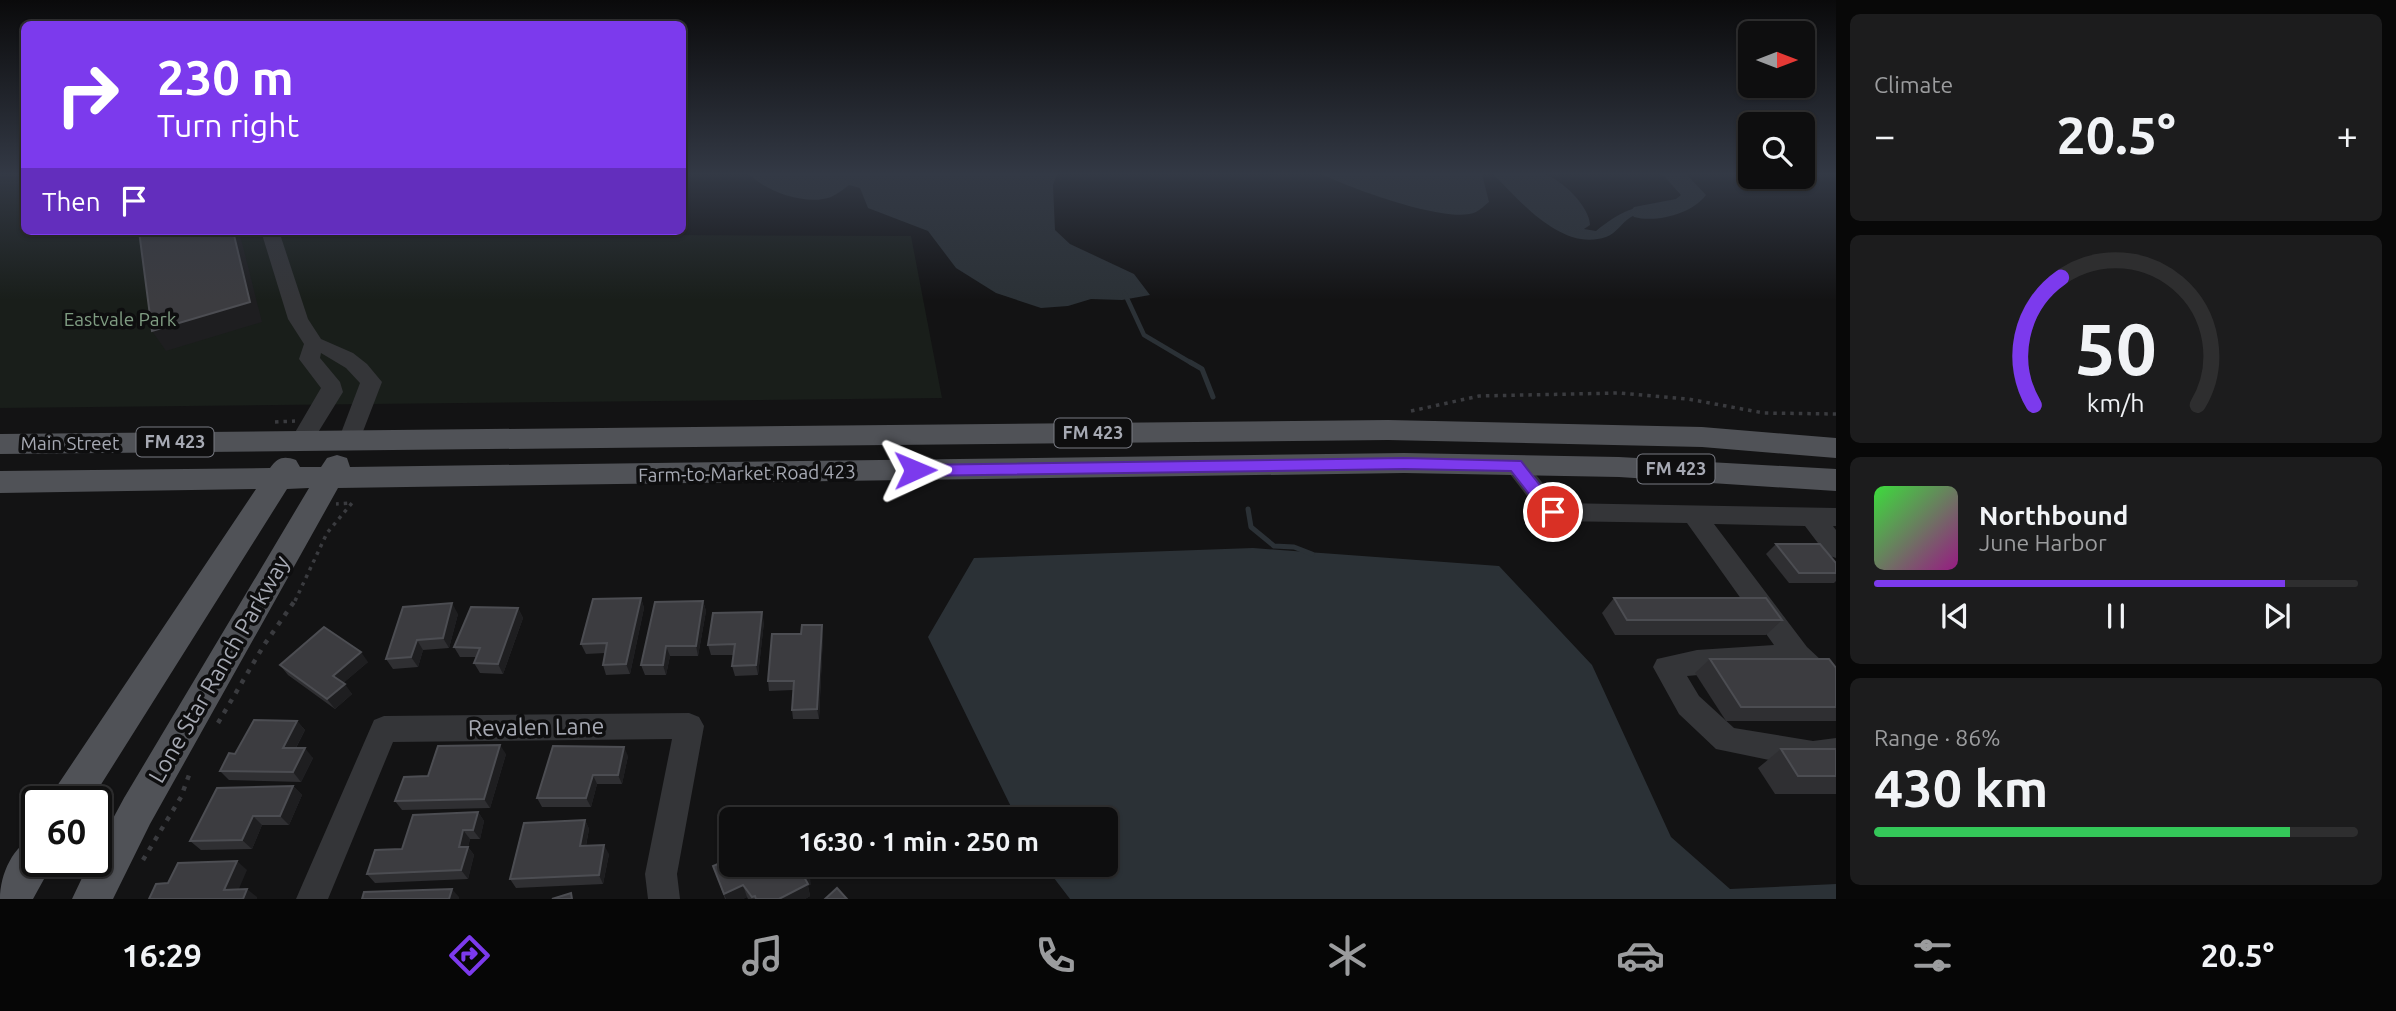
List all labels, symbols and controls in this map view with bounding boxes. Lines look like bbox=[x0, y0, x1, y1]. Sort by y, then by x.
north arrow bbox=[1738, 21, 1815, 98]
map controls bbox=[1738, 21, 1815, 189]
icon: right bbox=[42, 49, 133, 140]
text: 230 m bbox=[157, 49, 294, 104]
text: Climate bbox=[1874, 72, 1953, 97]
text: 20.5° bbox=[2056, 106, 2176, 164]
text: Turn right bbox=[157, 107, 299, 143]
button: search bbox=[1738, 112, 1815, 189]
text: − bbox=[1874, 114, 1895, 156]
text: + bbox=[2337, 114, 2358, 156]
icon: arrive bbox=[115, 182, 153, 220]
text: Then bbox=[42, 187, 101, 216]
text: 50 bbox=[2075, 307, 2157, 389]
park label: Eastvale Park bbox=[64, 308, 177, 330]
text: km/h bbox=[2087, 389, 2145, 417]
road number: FM 423 bbox=[1054, 418, 1132, 447]
road number: FM 423 bbox=[136, 428, 214, 457]
street label: Main Street bbox=[20, 432, 120, 454]
position arrow bbox=[878, 433, 952, 507]
road number: FM 423 bbox=[1638, 454, 1714, 484]
street label: Farm-to-Market Road 423 bbox=[638, 460, 856, 486]
pin bbox=[1523, 482, 1583, 542]
icon: arrive bbox=[1534, 493, 1572, 531]
text: Northbound bbox=[1979, 501, 2128, 530]
text: June Harbor bbox=[1979, 530, 2107, 555]
street label: Lone Star Ranch Parkway bbox=[143, 551, 294, 787]
icon: previous bbox=[1936, 597, 1974, 635]
icon: pause bbox=[2097, 597, 2135, 635]
icon: next bbox=[2258, 597, 2296, 635]
street label: Revalen Lane bbox=[468, 713, 604, 740]
text: Range · 86% bbox=[1874, 725, 2001, 750]
text: 430 km bbox=[1874, 759, 2048, 817]
speed limit sign: 60 bbox=[21, 786, 112, 877]
text: 16:30 · 1 min · 250 m bbox=[798, 827, 1039, 856]
icon: directions bbox=[445, 931, 494, 980]
icon: music bbox=[738, 931, 787, 980]
icon: phone bbox=[1031, 931, 1080, 980]
icon: climate bbox=[1323, 931, 1372, 980]
icon: car bbox=[1616, 931, 1665, 980]
icon: filters bbox=[1908, 931, 1957, 980]
text: 16:29 bbox=[122, 937, 202, 973]
text: 20.5° bbox=[2201, 937, 2274, 973]

